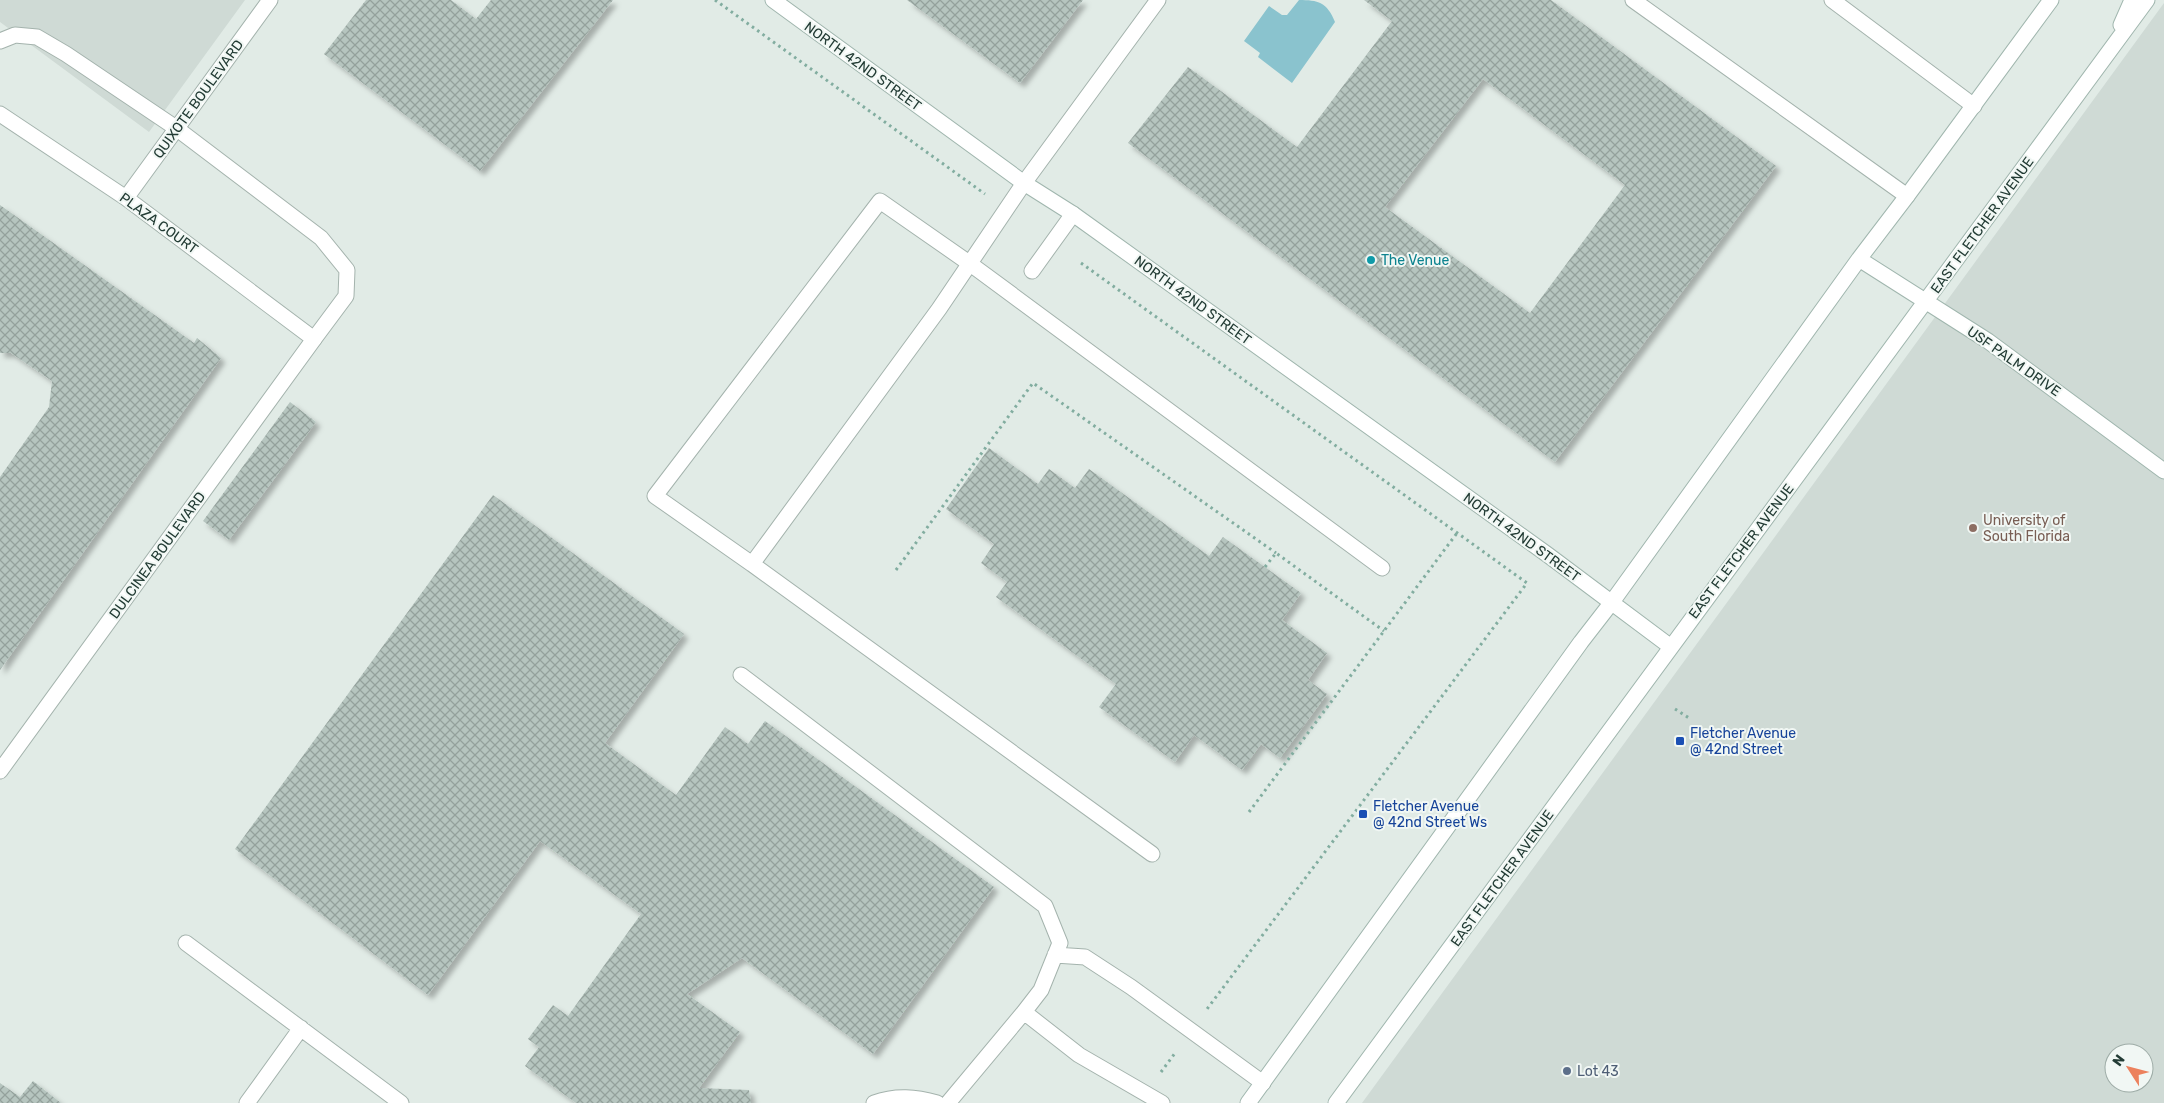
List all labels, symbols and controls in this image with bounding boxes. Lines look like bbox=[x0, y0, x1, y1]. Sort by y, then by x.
street label: NORTH 42ND STREET bbox=[801, 18, 925, 115]
street label: QUIXOTE BOULEVARD bbox=[150, 37, 247, 162]
street label: EAST FLETCHER AVENUE bbox=[1927, 154, 2038, 297]
street label: PLAZA COURT bbox=[116, 189, 201, 258]
street label: NORTH 42ND STREET bbox=[1131, 252, 1255, 349]
place label: The Venue bbox=[1381, 252, 1449, 269]
marker: The Venue bbox=[1365, 254, 1377, 266]
street label: USF PALM DRIVE bbox=[1964, 323, 2064, 400]
street label: EAST FLETCHER AVENUE bbox=[1685, 481, 1798, 622]
street label: DULCINEA BOULEVARD bbox=[106, 489, 209, 622]
street label: NORTH 42ND STREET bbox=[1460, 489, 1584, 586]
place label: University of South Florida bbox=[1983, 512, 2070, 545]
marker: University of South Florida bbox=[1967, 522, 1979, 534]
place label: Fletcher Avenue @ 42nd Street bbox=[1690, 725, 1796, 758]
marker: Fletcher Avenue @ 42nd Street bbox=[1674, 735, 1686, 747]
place label: Fletcher Avenue @ 42nd Street Ws bbox=[1373, 798, 1487, 831]
street label: EAST FLETCHER AVENUE bbox=[1447, 807, 1558, 950]
marker: Fletcher Avenue @ 42nd Street Ws bbox=[1357, 808, 1369, 820]
north arrow bbox=[2104, 1043, 2154, 1093]
text: N bbox=[2109, 1052, 2129, 1070]
place label: Lot 43 bbox=[1577, 1063, 1619, 1080]
marker: Lot 43 bbox=[1561, 1065, 1573, 1077]

